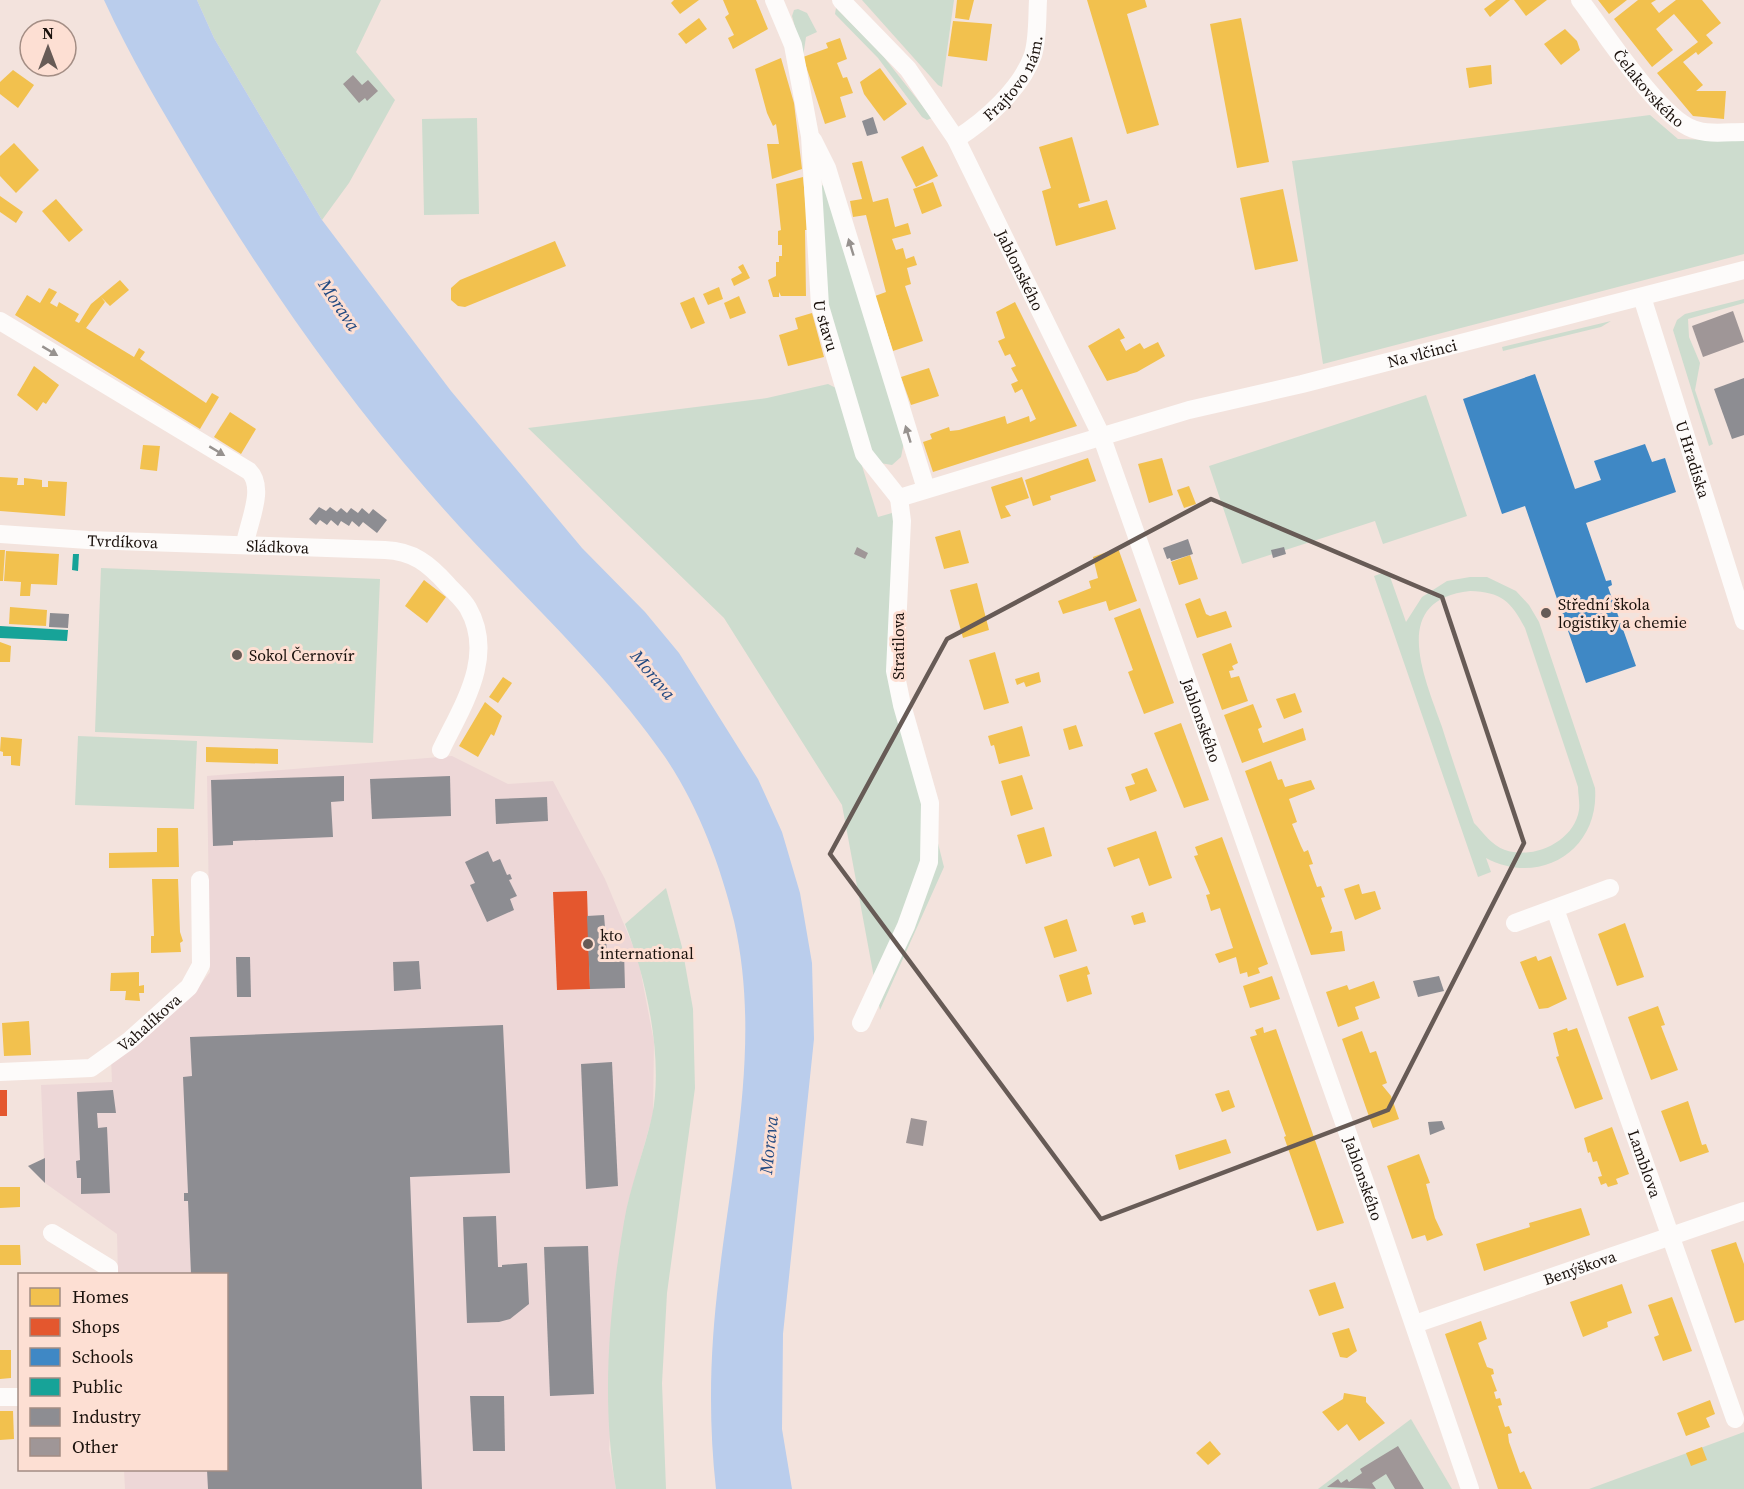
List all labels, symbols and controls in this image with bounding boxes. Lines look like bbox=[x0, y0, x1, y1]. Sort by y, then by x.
north arrow bbox=[18, 18, 78, 78]
text: N bbox=[42, 22, 54, 44]
street label: Frajtovo nám. bbox=[978, 34, 1047, 126]
street label: Čelakovského bbox=[1608, 44, 1689, 132]
street label: Jablonského bbox=[991, 225, 1049, 314]
one-way arrow bbox=[846, 238, 855, 256]
water label: Morava bbox=[312, 273, 366, 336]
street label: U stavu bbox=[809, 299, 844, 354]
street label: Na vlčinci bbox=[1385, 333, 1459, 373]
one-way arrow bbox=[42, 345, 58, 356]
street label: U Hradiska bbox=[1670, 418, 1716, 502]
one-way arrow bbox=[903, 424, 912, 442]
one-way arrow bbox=[209, 446, 225, 457]
street label: Tvrdíkova bbox=[87, 529, 159, 553]
street label: Sládkova bbox=[246, 534, 310, 558]
place label: Střední škola logistiky a chemie bbox=[1558, 593, 1687, 633]
marker: Střední škola logistiky a chemie bbox=[1539, 606, 1553, 620]
street label: Stratilova bbox=[887, 611, 909, 680]
place label: Sokol Černovír bbox=[249, 644, 355, 666]
water label: Morava bbox=[624, 644, 682, 705]
marker: Sokol Černovír bbox=[230, 648, 244, 662]
street label: Jablonského bbox=[1176, 674, 1227, 765]
place label: kto international bbox=[600, 924, 694, 964]
marker: kto international bbox=[581, 937, 595, 951]
street label: Vahalíkova bbox=[113, 988, 186, 1057]
water label: Morava bbox=[753, 1114, 784, 1176]
street label: Lamblova bbox=[1623, 1127, 1667, 1201]
street label: Jablonského bbox=[1338, 1132, 1388, 1224]
street label: Benýškova bbox=[1540, 1245, 1620, 1290]
legend bbox=[18, 1273, 228, 1471]
text: Homes bbox=[72, 1284, 129, 1309]
text: Shops bbox=[72, 1314, 120, 1339]
text: Schools bbox=[72, 1344, 134, 1369]
text: Public bbox=[72, 1374, 123, 1399]
text: Industry bbox=[72, 1404, 142, 1429]
text: Other bbox=[72, 1434, 119, 1459]

